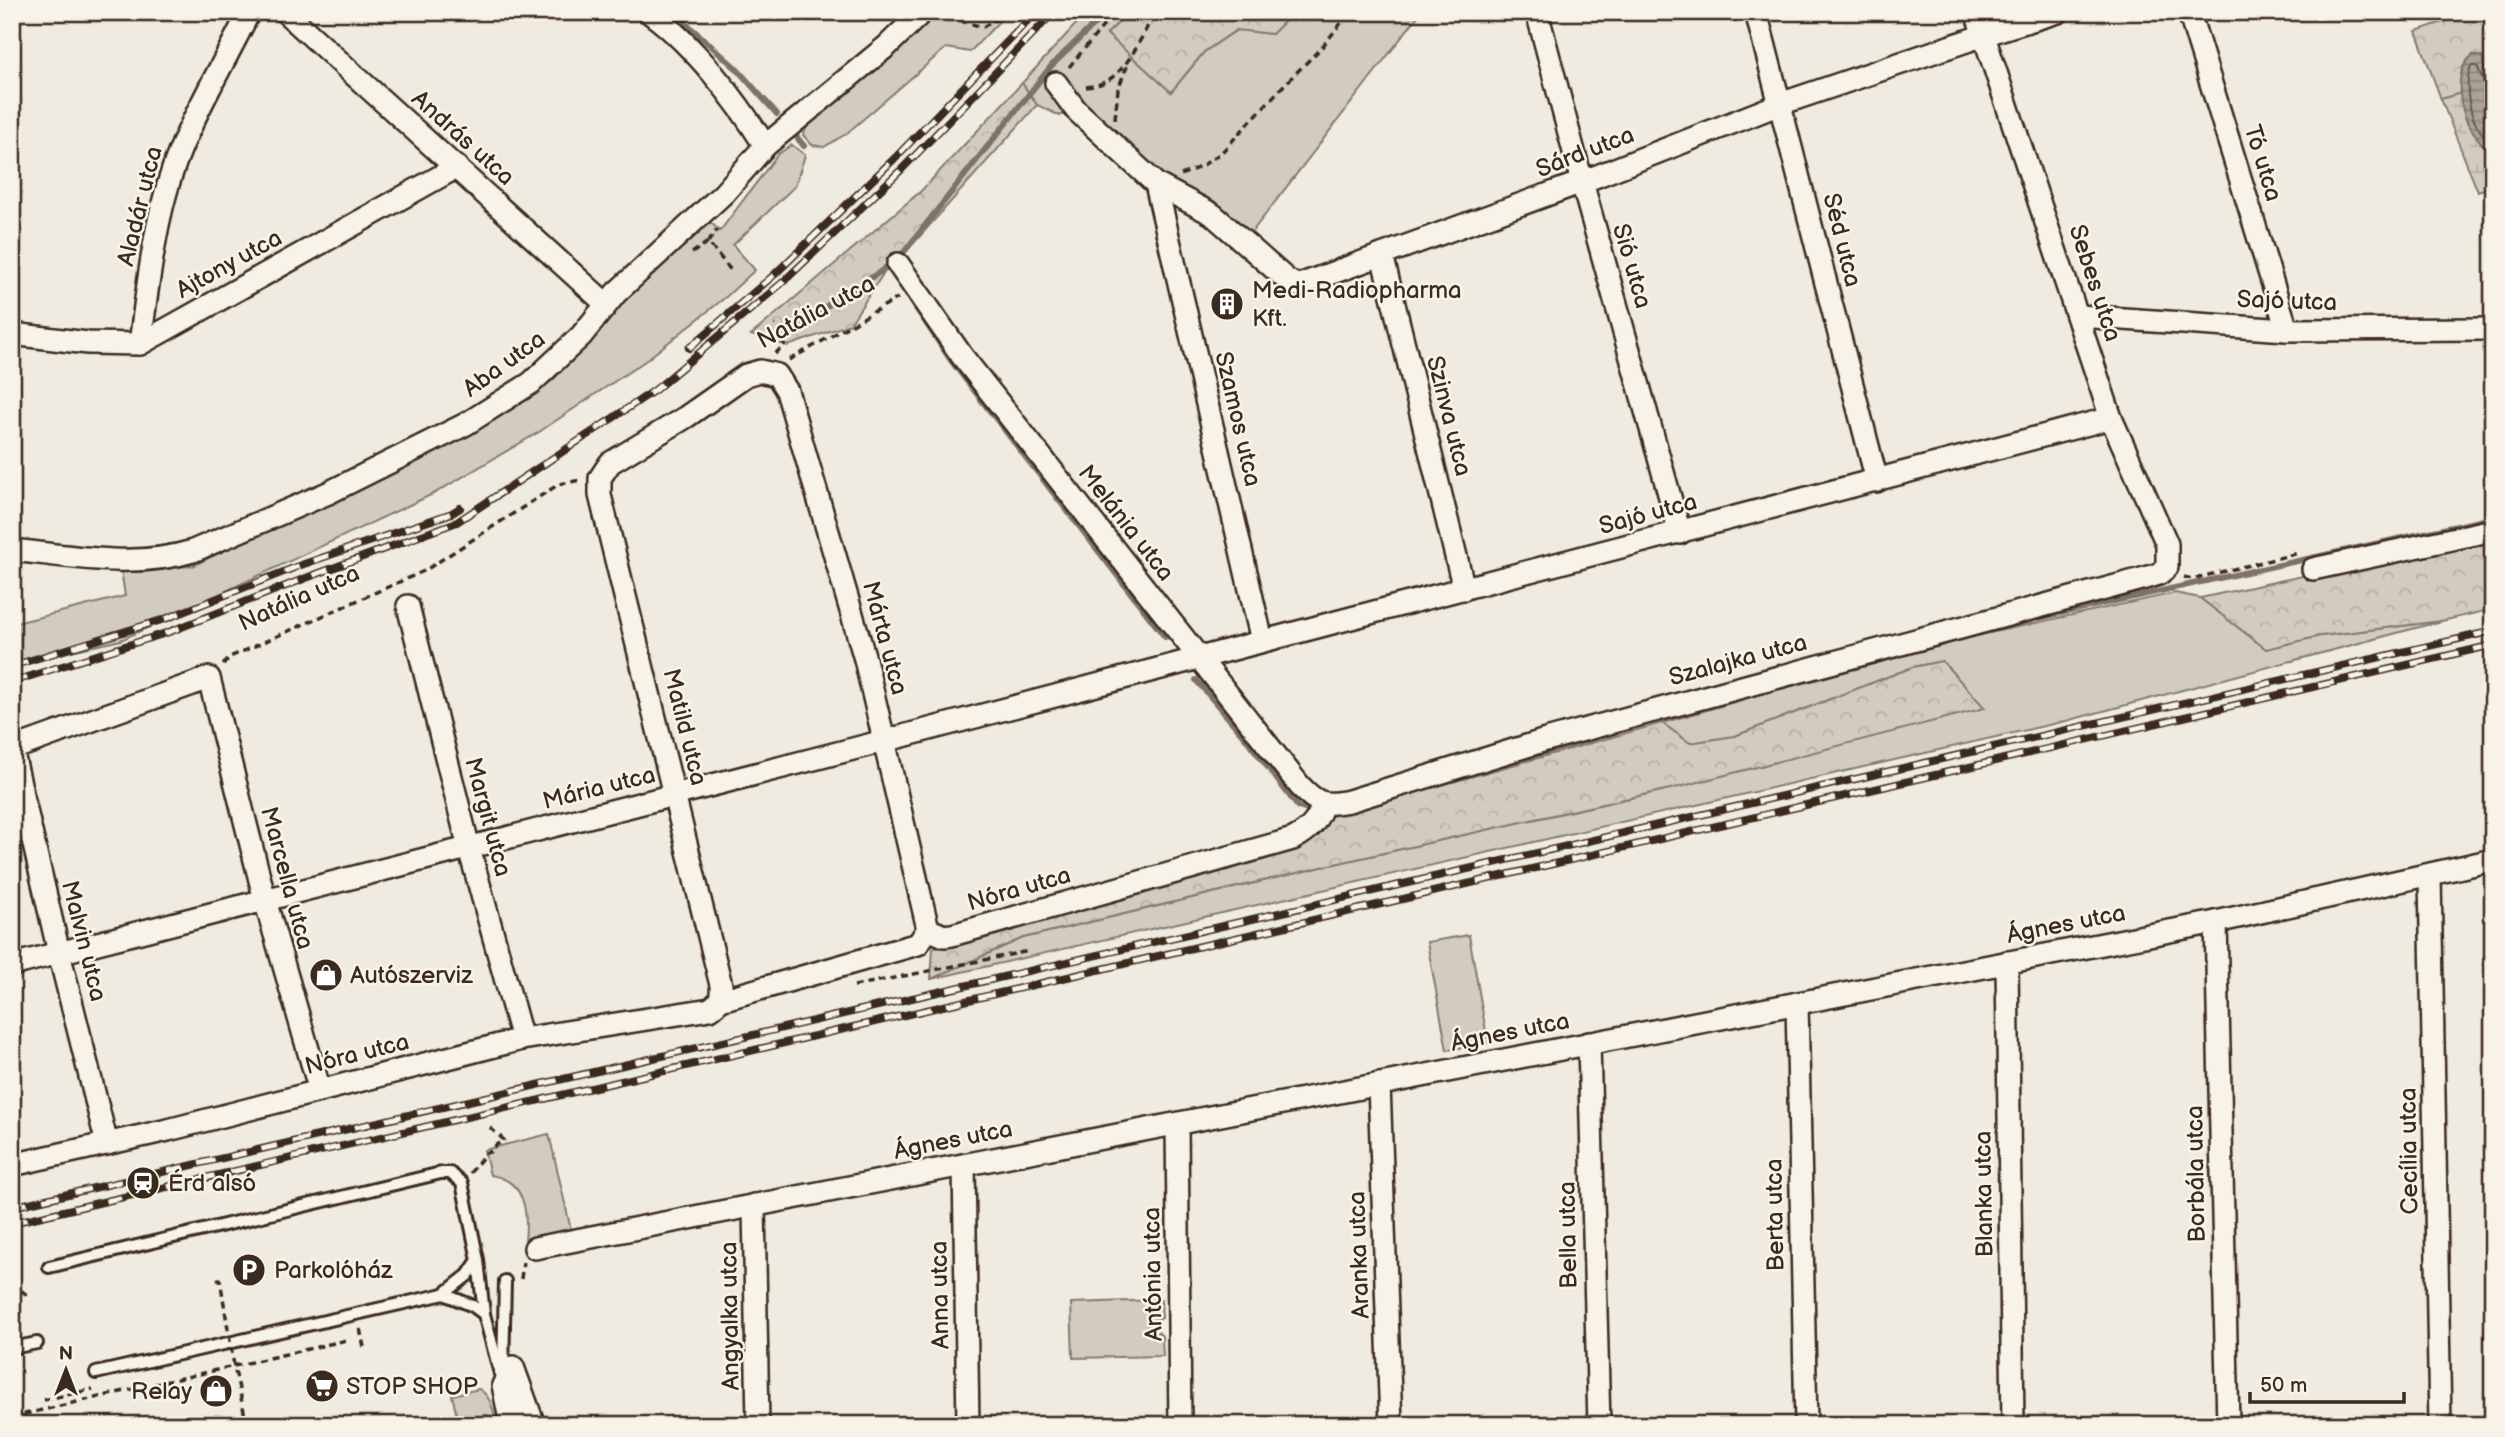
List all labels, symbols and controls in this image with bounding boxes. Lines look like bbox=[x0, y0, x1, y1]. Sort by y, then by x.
street label: András utca bbox=[406, 84, 520, 192]
street label: Sárd utca bbox=[1532, 120, 1638, 184]
street label: Tó utca bbox=[2238, 121, 2288, 205]
street label: Aladár utca bbox=[111, 143, 169, 269]
street label: Séd utca bbox=[1816, 190, 1868, 290]
street label: Sió utca bbox=[1606, 220, 1658, 312]
street label: Sebes utca bbox=[2062, 221, 2128, 345]
street label: Ajtony utca bbox=[171, 223, 287, 305]
street label: Natália utca bbox=[752, 269, 880, 355]
place label: Medi-Radiopharma Kft. bbox=[1252, 276, 1462, 333]
building icon: Medi-Radiopharma Kft. bbox=[1208, 285, 1246, 323]
street label: Sajó utca bbox=[2236, 285, 2338, 317]
street label: Aba utca bbox=[457, 324, 551, 404]
street label: Szamos utca bbox=[1208, 349, 1268, 489]
street label: Szinva utca bbox=[1420, 353, 1478, 479]
street label: Melánia utca bbox=[1072, 459, 1180, 587]
street label: Sajó utca bbox=[1596, 487, 1700, 541]
street label: Natália utca bbox=[234, 558, 364, 638]
street label: Márta utca bbox=[856, 578, 914, 698]
street label: Szalajka utca bbox=[1666, 628, 1810, 692]
street label: Matild utca bbox=[657, 666, 713, 788]
street label: Margit utca bbox=[458, 754, 518, 880]
street label: Mária utca bbox=[540, 760, 658, 816]
street label: Marcella utca bbox=[254, 804, 320, 952]
street label: Nóra utca bbox=[964, 860, 1074, 918]
street label: Malvin utca bbox=[55, 878, 113, 1004]
street label: Ágnes utca bbox=[2004, 897, 2128, 950]
shop icon: Autószerviz bbox=[307, 956, 345, 994]
place label: Autószerviz bbox=[350, 961, 473, 990]
street label: Ágnes utca bbox=[1448, 1005, 1572, 1058]
street label: Nóra utca bbox=[302, 1027, 412, 1081]
street label: Cecília utca bbox=[2393, 1087, 2425, 1215]
street label: Borbála utca bbox=[2180, 1105, 2212, 1243]
street label: Ágnes utca bbox=[891, 1113, 1015, 1166]
street label: Blanka utca bbox=[1968, 1130, 2000, 1258]
street label: Berta utca bbox=[1760, 1158, 1790, 1272]
station icon: Érd alsó bbox=[124, 1164, 162, 1202]
place label: Érd alsó bbox=[168, 1168, 256, 1198]
street label: Bella utca bbox=[1553, 1181, 1583, 1289]
street label: Aranka utca bbox=[1342, 1191, 1376, 1319]
street label: Antónia utca bbox=[1137, 1207, 1169, 1341]
street label: Angyalka utca bbox=[714, 1241, 746, 1391]
street label: Anna utca bbox=[925, 1241, 955, 1349]
parking icon: Parkolóház bbox=[230, 1251, 268, 1289]
place label: Parkolóház bbox=[274, 1256, 393, 1285]
north arrow bbox=[32, 1336, 102, 1406]
text: N bbox=[59, 1343, 73, 1366]
scale bar bbox=[2250, 1360, 2404, 1404]
supermarket icon: STOP SHOP bbox=[303, 1367, 341, 1405]
shop icon: Relay bbox=[197, 1372, 235, 1410]
place label: STOP SHOP bbox=[346, 1372, 478, 1401]
text: 50 m bbox=[2260, 1373, 2307, 1398]
place label: Relay bbox=[131, 1377, 192, 1406]

